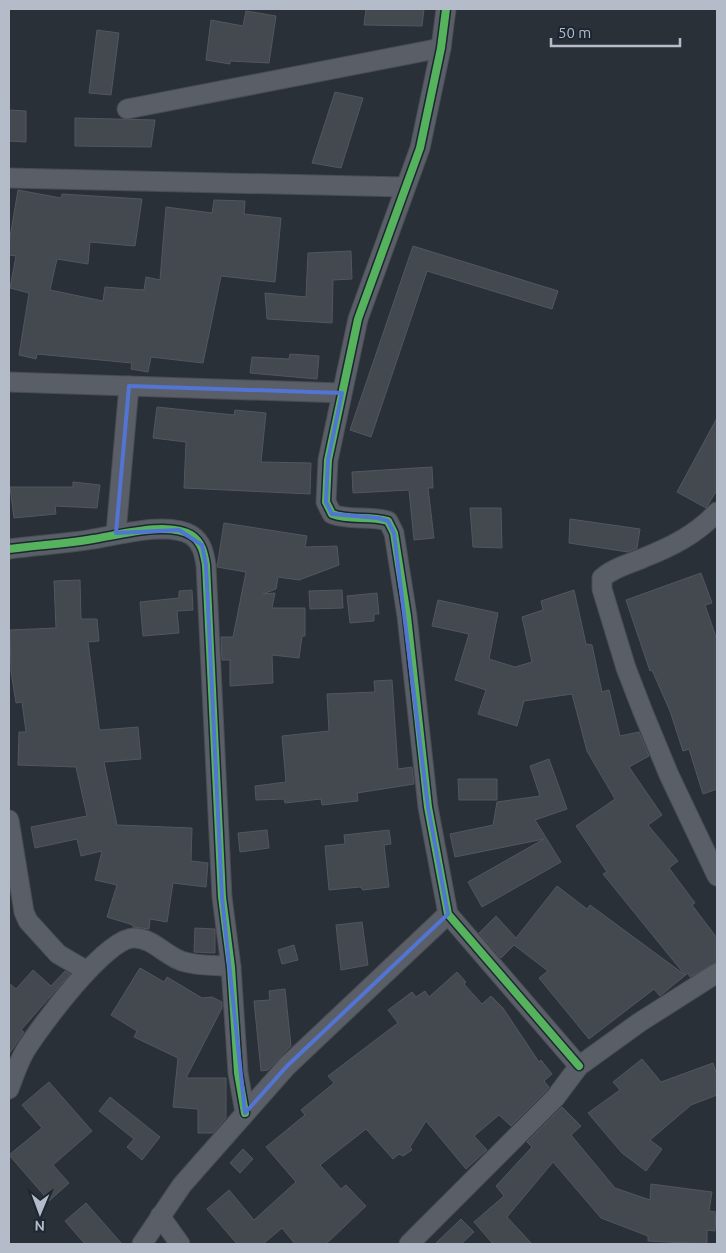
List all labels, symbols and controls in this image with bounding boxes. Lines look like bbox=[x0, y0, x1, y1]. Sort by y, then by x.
scale bar bbox=[551, 15, 680, 47]
text: 50 m bbox=[558, 24, 591, 41]
north arrow bbox=[15, 1188, 65, 1238]
text: N bbox=[34, 1218, 45, 1234]

